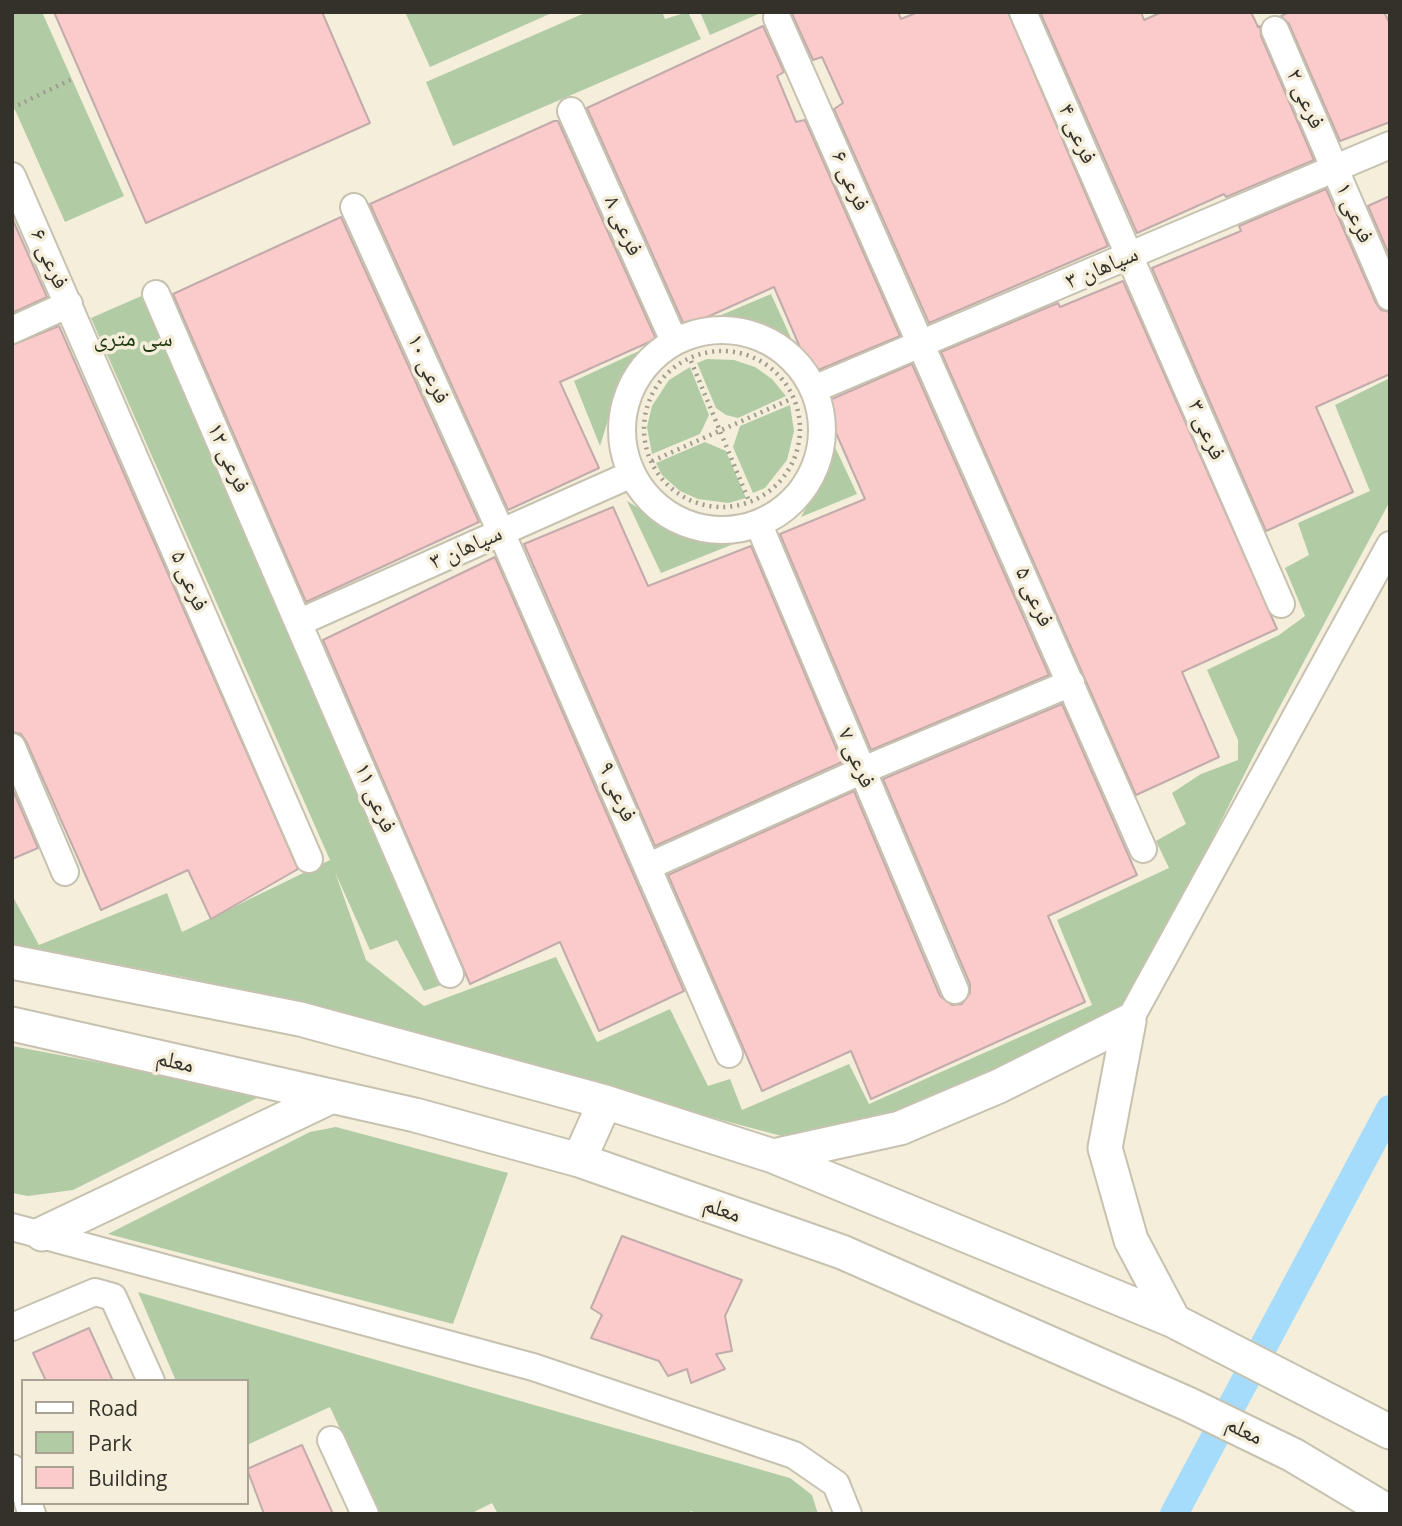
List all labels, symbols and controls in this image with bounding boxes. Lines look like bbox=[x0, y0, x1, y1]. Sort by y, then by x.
street label: فرعی ۲ bbox=[1280, 65, 1330, 133]
street label: فرعی ۴ bbox=[1052, 100, 1102, 168]
street label: فرعی ۶ bbox=[825, 147, 875, 215]
street label: فرعی ۱ bbox=[1329, 179, 1379, 247]
street label: فرعی ۸ bbox=[598, 192, 648, 260]
street label: فرعی ۶ bbox=[24, 225, 74, 293]
street label: سپاهان ۳ bbox=[1061, 240, 1143, 296]
park label: سی متری bbox=[93, 325, 173, 353]
street label: فرعی ۱۰ bbox=[401, 330, 455, 408]
street label: فرعی ۳ bbox=[1181, 396, 1231, 464]
street label: فرعی ۱۲ bbox=[201, 419, 255, 497]
street label: سپاهان ۳ bbox=[425, 520, 507, 576]
street label: فرعی ۵ bbox=[164, 547, 214, 615]
street label: فرعی ۵ bbox=[1009, 563, 1059, 631]
street label: فرعی ۷ bbox=[831, 724, 881, 792]
street label: فرعی ۹ bbox=[592, 758, 642, 826]
street label: فرعی ۱۱ bbox=[348, 759, 402, 837]
street label: معلم bbox=[153, 1044, 197, 1080]
street label: معلم bbox=[700, 1191, 744, 1229]
legend bbox=[21, 1379, 248, 1505]
text: Road bbox=[88, 1394, 138, 1422]
street label: معلم bbox=[1221, 1410, 1267, 1452]
text: Park bbox=[88, 1429, 132, 1457]
text: Building bbox=[88, 1464, 167, 1492]

